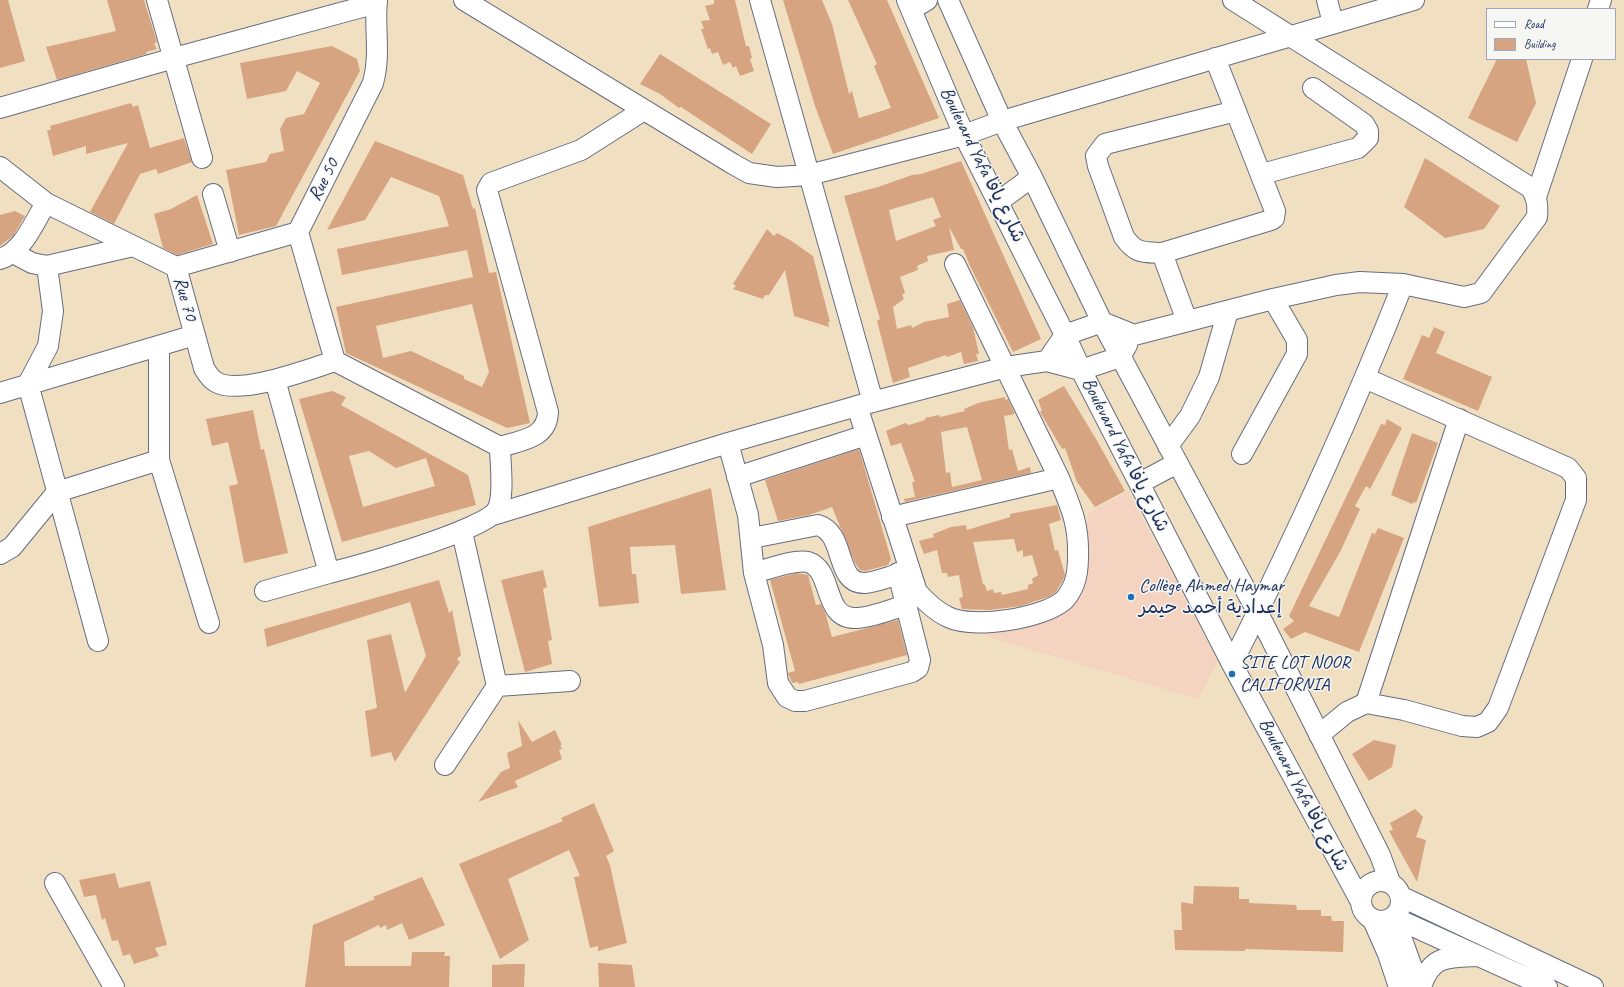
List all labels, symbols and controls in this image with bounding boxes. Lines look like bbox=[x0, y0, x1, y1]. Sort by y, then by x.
legend bbox=[1486, 8, 1616, 60]
text: Road bbox=[1524, 16, 1544, 32]
text: Building bbox=[1524, 36, 1556, 52]
street label: Boulevard Yafa شارع يافا bbox=[934, 83, 1030, 247]
street label: Rue 50 bbox=[304, 155, 344, 205]
street label: Rue 70 bbox=[168, 274, 202, 324]
street label: Boulevard Yafa شارع يافا bbox=[1076, 374, 1174, 536]
place label: Collège Ahmed Haymar إعدادية أحمد حيمر bbox=[1139, 575, 1284, 619]
marker: Collège Ahmed Haymar إعدادية أحمد حيمر bbox=[1126, 592, 1136, 602]
place label: SITE LOT NOOR CALIFORNIA bbox=[1240, 652, 1350, 696]
marker: SITE LOT NOOR CALIFORNIA bbox=[1227, 669, 1237, 679]
street label: Boulevard Yafa شارع يافا bbox=[1253, 714, 1353, 876]

